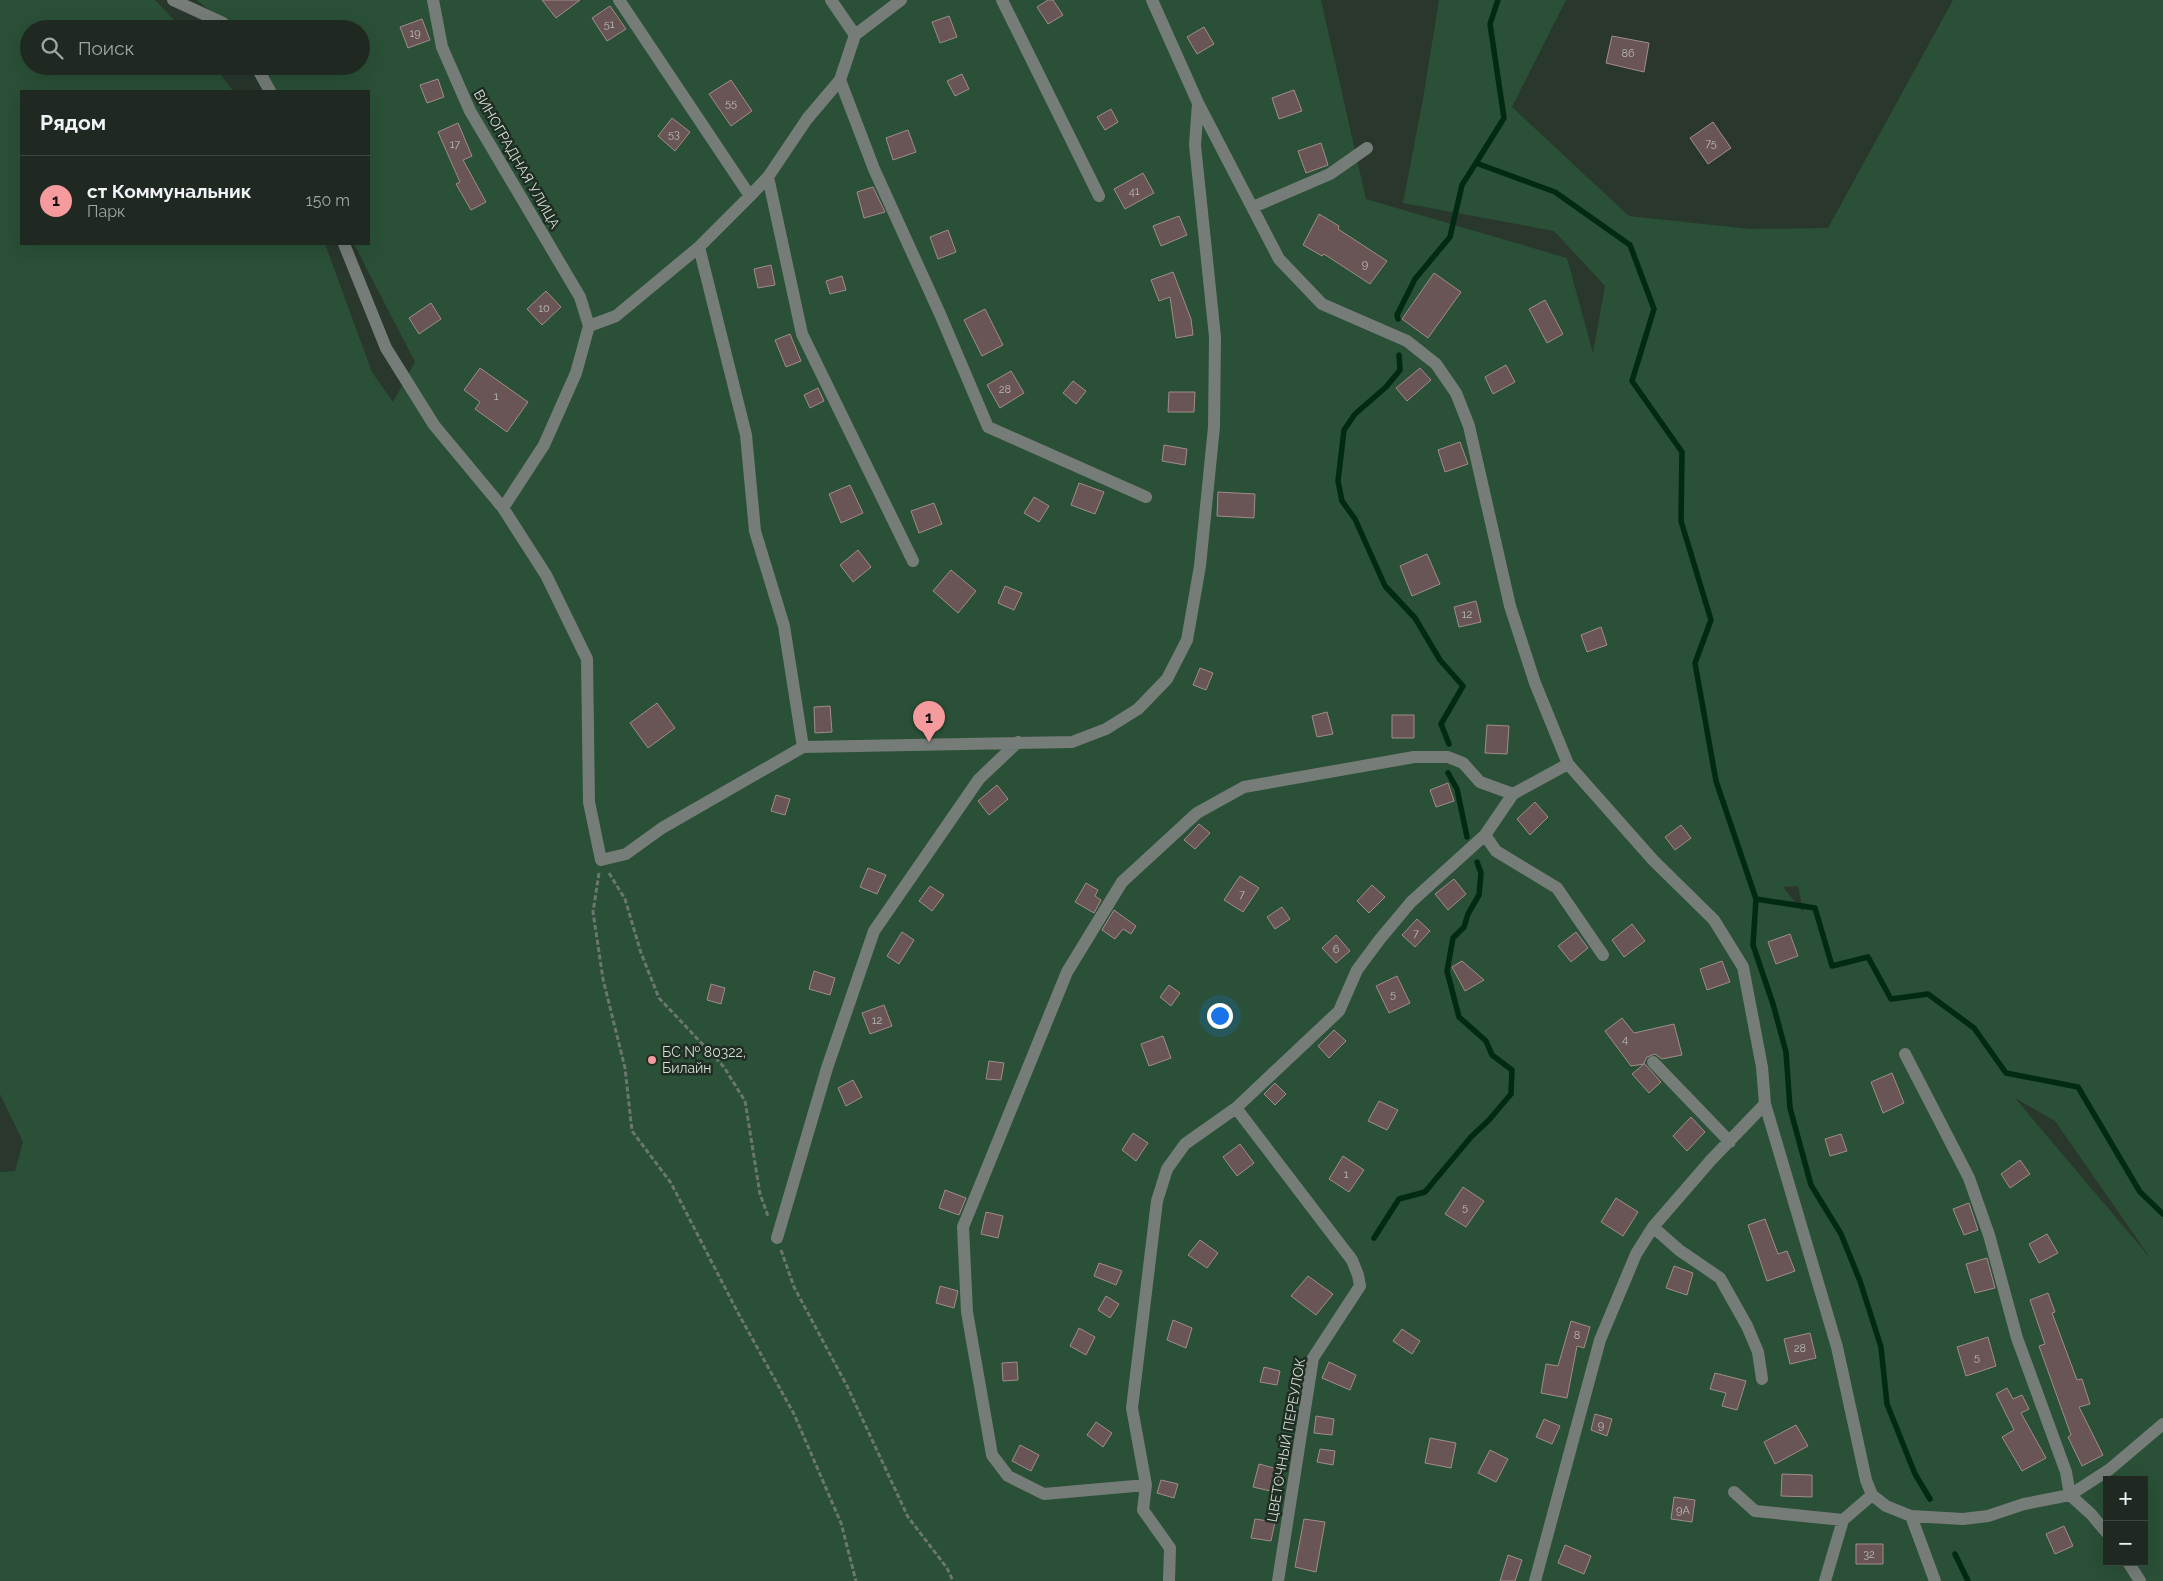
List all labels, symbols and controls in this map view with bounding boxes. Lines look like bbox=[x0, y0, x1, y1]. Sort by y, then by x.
house number: 51 bbox=[604, 18, 615, 31]
search box bbox=[20, 20, 370, 75]
house number: 19 bbox=[409, 27, 421, 40]
icon: search bbox=[38, 34, 66, 62]
text: Поиск bbox=[78, 37, 134, 59]
house number: 86 bbox=[1621, 47, 1635, 60]
street label: ВИНОГРАДНАЯ УЛИЦА bbox=[471, 87, 564, 232]
house number: 55 bbox=[725, 97, 737, 110]
text: Рядом bbox=[40, 110, 106, 135]
house number: 53 bbox=[668, 128, 680, 141]
house number: 75 bbox=[1705, 137, 1717, 150]
house number: 17 bbox=[450, 138, 460, 151]
text: ст Коммунальник bbox=[87, 180, 252, 202]
house number: 41 bbox=[1129, 185, 1140, 198]
text: 1 bbox=[52, 191, 60, 210]
text: 150 m bbox=[306, 191, 350, 210]
text: Парк bbox=[87, 202, 125, 221]
house number: 9 bbox=[1362, 258, 1368, 271]
house number: 10 bbox=[538, 302, 550, 315]
house number: 28 bbox=[999, 383, 1011, 396]
house number: 1 bbox=[494, 390, 499, 403]
house number: 12 bbox=[1462, 608, 1472, 621]
pin: 1 bbox=[913, 701, 945, 742]
house number: 7 bbox=[1239, 888, 1245, 901]
house number: 7 bbox=[1413, 927, 1419, 940]
house number: 6 bbox=[1333, 943, 1340, 956]
house number: 5 bbox=[1390, 988, 1396, 1001]
your location bbox=[1207, 1003, 1233, 1029]
house number: 12 bbox=[872, 1014, 882, 1027]
house number: 4 bbox=[1622, 1033, 1628, 1046]
place label: БС № 80322, Билайн bbox=[662, 1044, 746, 1076]
marker: БС № 80322, Билайн bbox=[646, 1054, 658, 1066]
house number: 1 bbox=[1344, 1168, 1349, 1181]
house number: 5 bbox=[1462, 1201, 1468, 1214]
house number: 8 bbox=[1574, 1329, 1580, 1342]
house number: 28 bbox=[1794, 1342, 1806, 1355]
house number: 5 bbox=[1974, 1351, 1980, 1364]
street label: ЦВЕТОЧНЫЙ ПЕРЕУЛОК bbox=[1263, 1356, 1308, 1523]
house number: 9 bbox=[1598, 1419, 1604, 1432]
map controls bbox=[2103, 1476, 2148, 1566]
button: + bbox=[2103, 1476, 2148, 1521]
house number: 9А bbox=[1676, 1504, 1691, 1517]
button: − bbox=[2103, 1521, 2148, 1566]
house number: 32 bbox=[1863, 1548, 1875, 1561]

